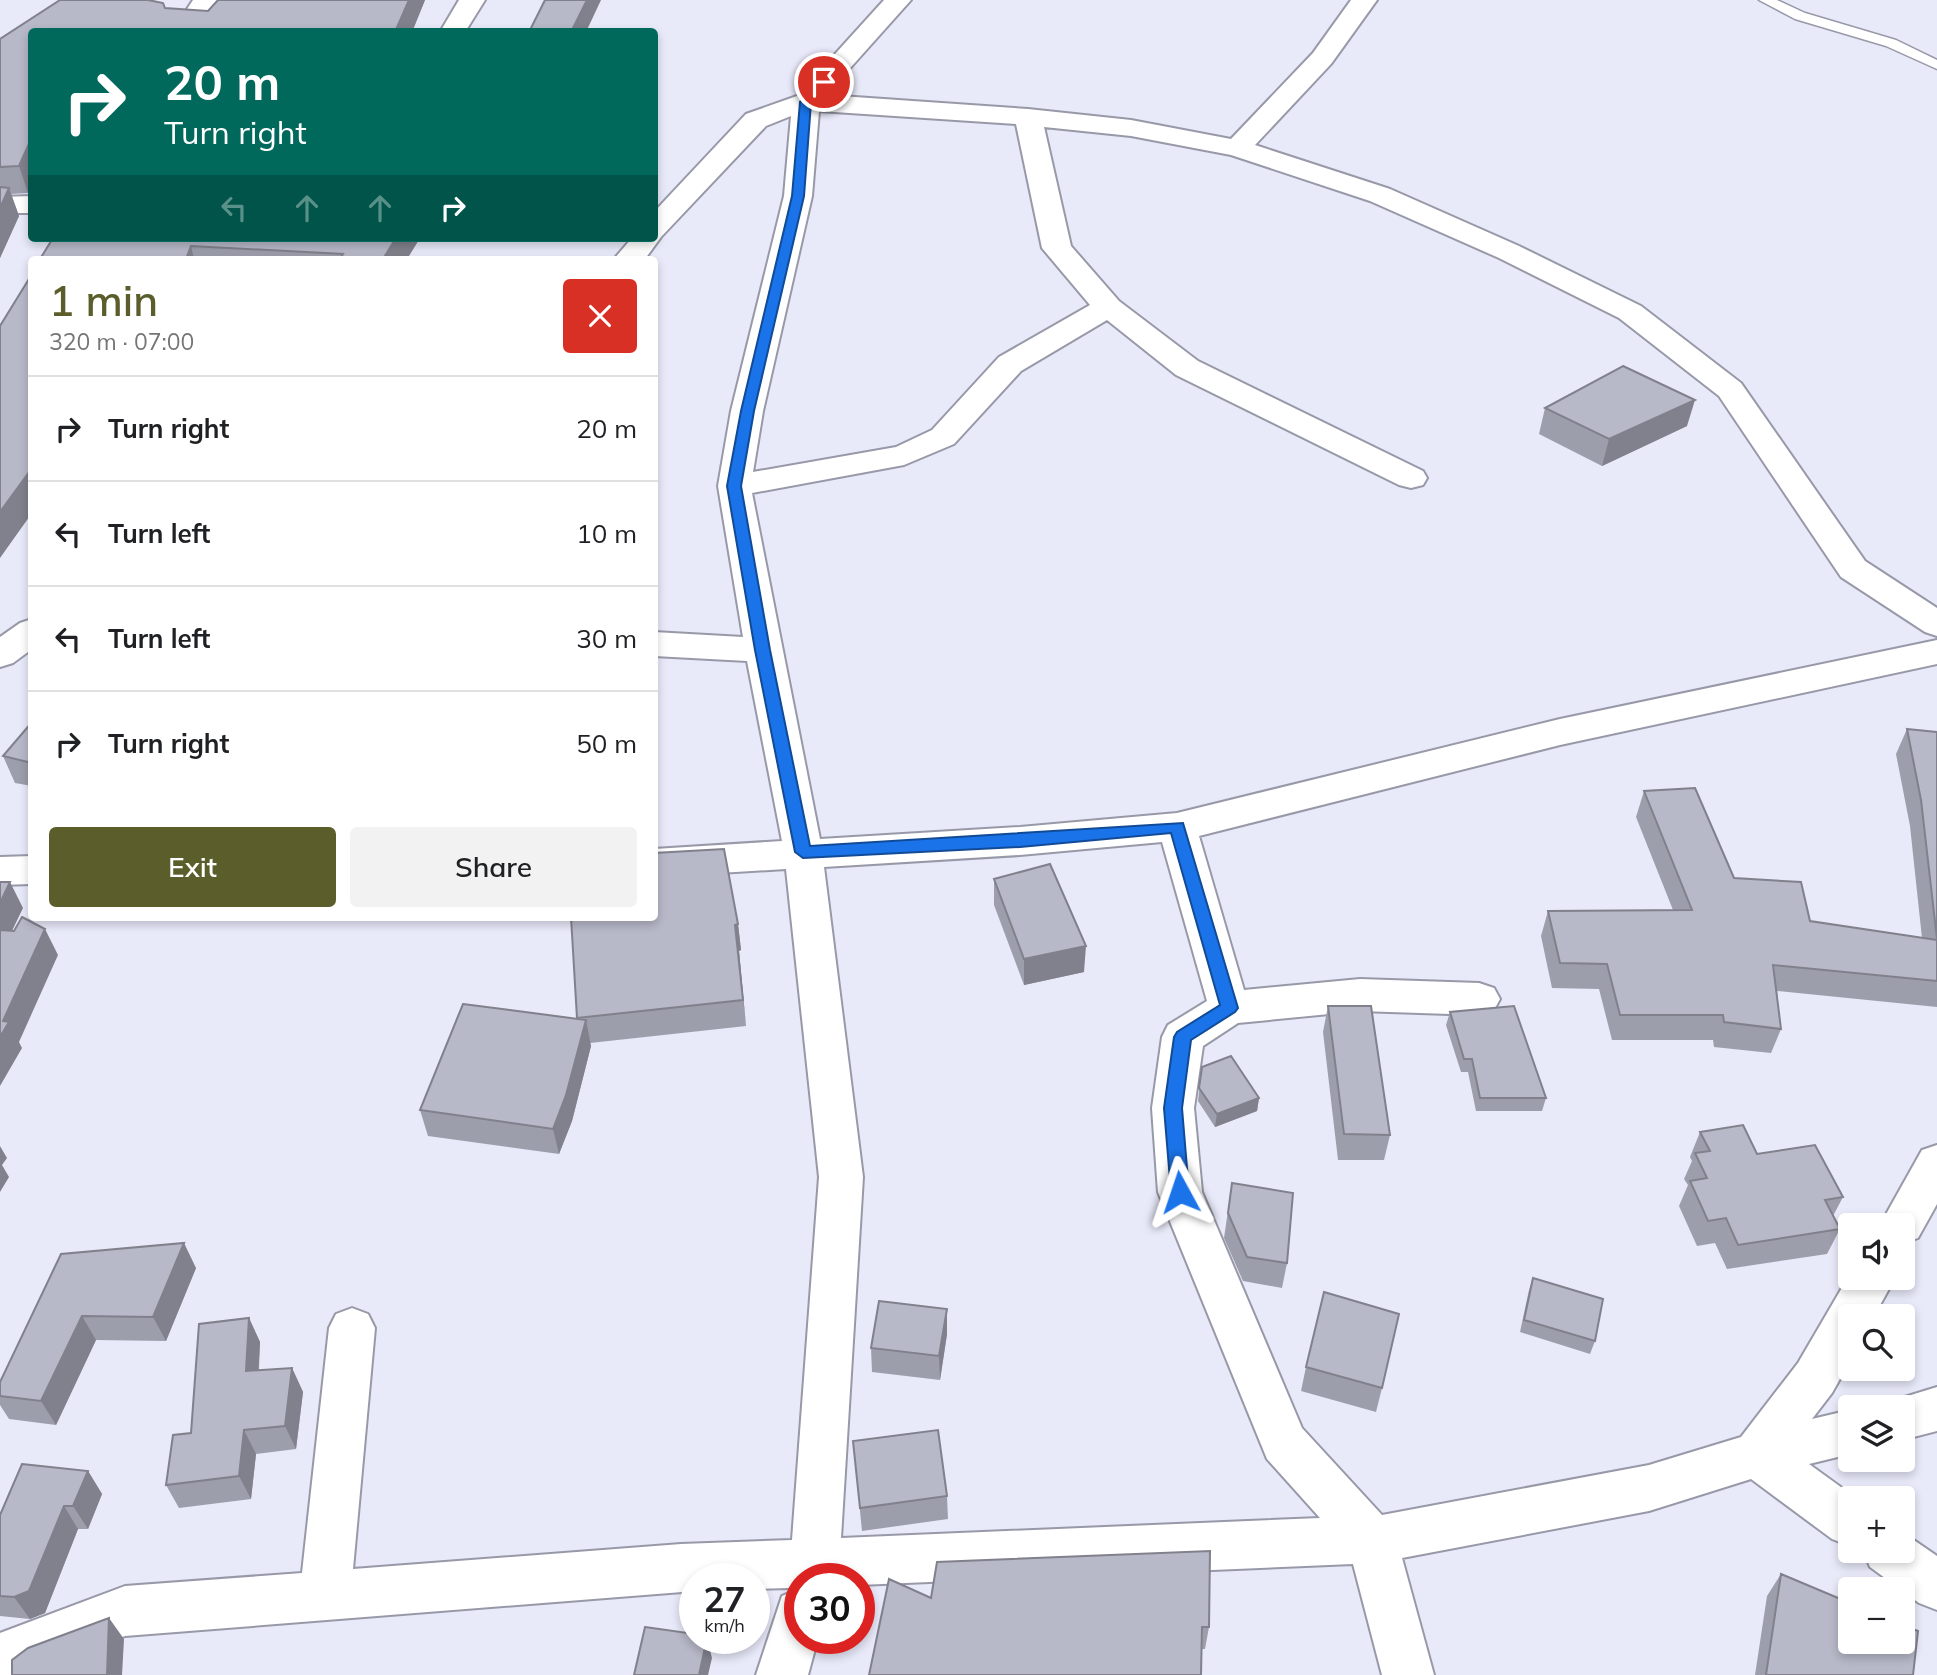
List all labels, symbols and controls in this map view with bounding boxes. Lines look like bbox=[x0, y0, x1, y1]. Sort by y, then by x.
text: 20 m bbox=[164, 51, 280, 112]
pin bbox=[794, 52, 854, 112]
icon: right bbox=[49, 56, 140, 147]
icon: arrive bbox=[805, 63, 843, 101]
text: Turn right bbox=[164, 112, 307, 152]
icon: left bbox=[215, 189, 253, 227]
icon: ahead bbox=[288, 189, 326, 227]
icon: ahead bbox=[361, 189, 399, 227]
icon: right bbox=[434, 189, 472, 227]
text: 1 min bbox=[49, 274, 158, 327]
button: close bbox=[563, 279, 637, 353]
text: 320 m · 07:00 bbox=[49, 327, 194, 356]
icon: right bbox=[49, 410, 87, 448]
text: Turn right bbox=[108, 412, 229, 445]
text: 20 m bbox=[576, 412, 637, 445]
icon: left bbox=[49, 515, 87, 553]
text: Turn left bbox=[108, 517, 210, 550]
text: 10 m bbox=[576, 517, 637, 550]
icon: left bbox=[49, 620, 87, 658]
text: Turn left bbox=[108, 622, 210, 655]
text: 30 m bbox=[576, 622, 637, 655]
icon: right bbox=[49, 725, 87, 763]
text: Turn right bbox=[108, 727, 229, 760]
text: 50 m bbox=[576, 727, 637, 760]
button: Exit bbox=[49, 827, 336, 907]
button: Share bbox=[350, 827, 637, 907]
position arrow bbox=[1143, 1155, 1217, 1229]
map controls bbox=[1838, 1213, 1915, 1654]
button: sound bbox=[1838, 1213, 1915, 1290]
button: search bbox=[1838, 1304, 1915, 1381]
button: layers bbox=[1838, 1395, 1915, 1472]
button: + bbox=[1838, 1486, 1915, 1563]
speed limit sign: 30 bbox=[784, 1563, 875, 1654]
text: 27 bbox=[703, 1577, 746, 1621]
button: − bbox=[1838, 1577, 1915, 1654]
text: km/h bbox=[704, 1614, 745, 1637]

